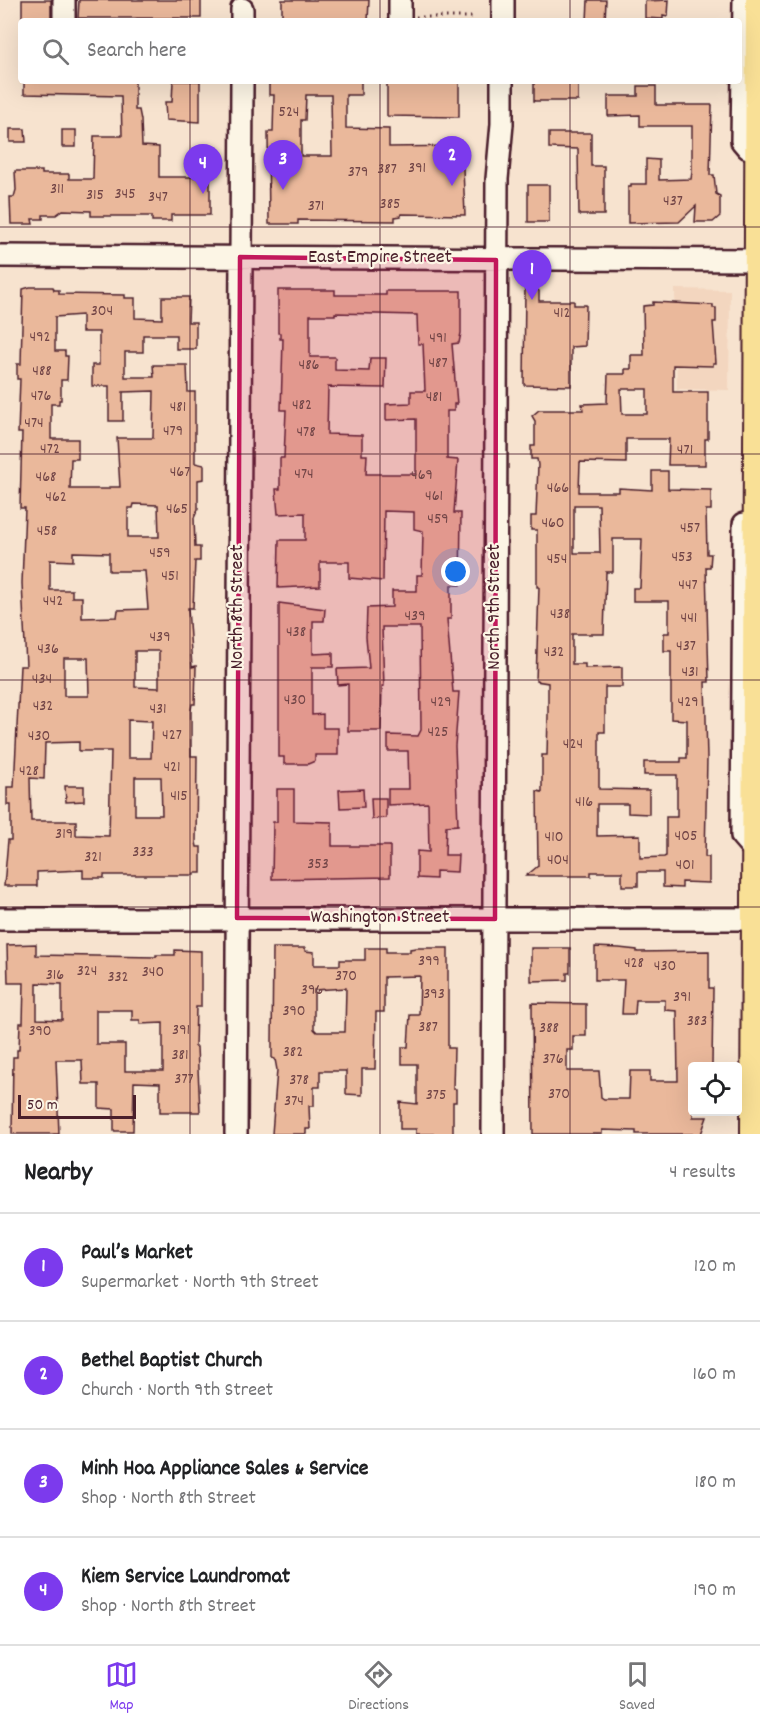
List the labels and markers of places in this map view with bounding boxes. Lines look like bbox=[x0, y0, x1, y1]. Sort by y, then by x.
pin: 2 bbox=[432, 136, 472, 186]
pin: 3 bbox=[264, 140, 302, 190]
pin: 4 bbox=[184, 144, 222, 194]
pin: 1 bbox=[512, 250, 552, 300]

